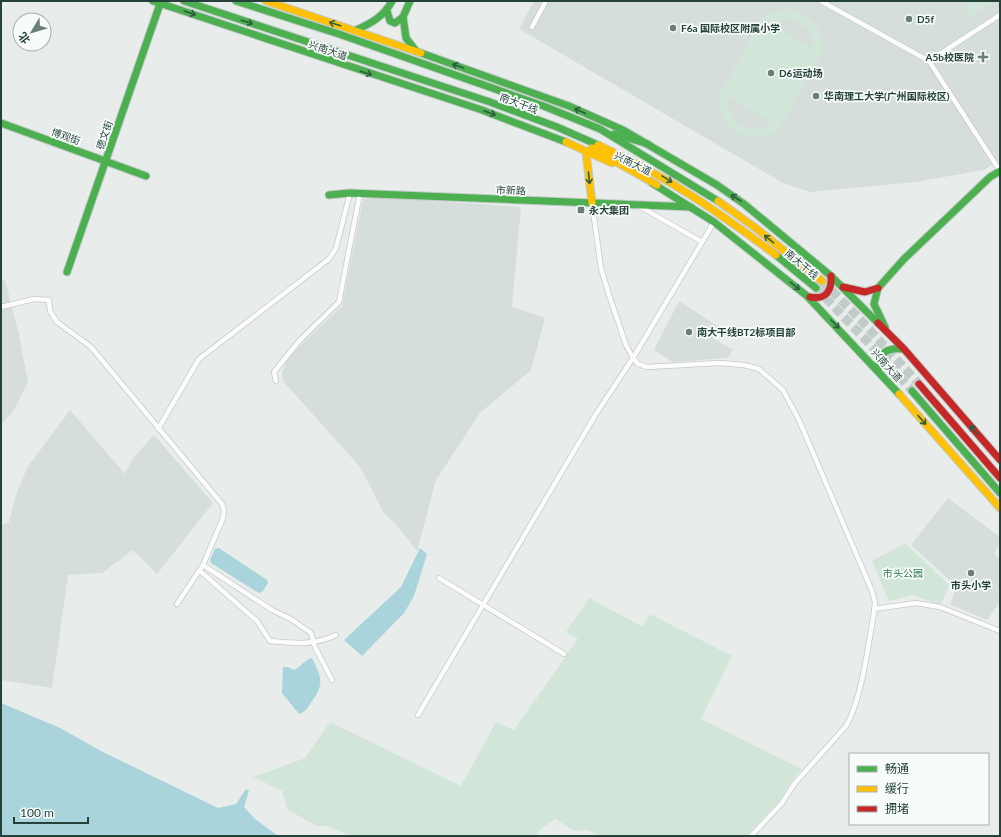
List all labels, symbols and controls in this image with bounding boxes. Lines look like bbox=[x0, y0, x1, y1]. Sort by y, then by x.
one-way arrow bbox=[183, 10, 195, 18]
north arrow bbox=[12, 12, 52, 52]
place label: D5f bbox=[917, 13, 934, 25]
marker: D5f bbox=[904, 14, 914, 24]
one-way arrow bbox=[241, 19, 254, 26]
one-way arrow bbox=[329, 19, 341, 27]
place label: F6a 国际校区附属小学 bbox=[681, 22, 780, 34]
marker: F6a 国际校区附属小学 bbox=[668, 23, 678, 33]
text: 北 bbox=[15, 30, 32, 47]
street label: 兴南大道 bbox=[307, 38, 349, 62]
place label: A5b校医院 bbox=[925, 51, 974, 63]
marker: A5b校医院 bbox=[977, 51, 989, 63]
one-way arrow bbox=[452, 62, 465, 69]
place label: D6运动场 bbox=[779, 67, 822, 79]
marker: D6运动场 bbox=[766, 68, 776, 78]
one-way arrow bbox=[359, 70, 372, 77]
place label: 华南理工大学(广州国际校区) bbox=[824, 90, 950, 102]
street label: 南大干线 bbox=[498, 91, 540, 115]
marker: 华南理工大学(广州国际校区) bbox=[811, 91, 821, 101]
one-way arrow bbox=[574, 107, 586, 114]
one-way arrow bbox=[483, 109, 495, 117]
street label: 德文街 bbox=[93, 119, 115, 151]
street label: 博观街 bbox=[50, 125, 82, 147]
street label: 兴南大道 bbox=[612, 149, 654, 177]
one-way arrow bbox=[585, 171, 593, 184]
one-way arrow bbox=[661, 175, 672, 183]
street label: 市新路 bbox=[496, 183, 526, 197]
one-way arrow bbox=[731, 194, 742, 202]
place label: 永大集团 bbox=[589, 204, 629, 216]
marker: 永大集团 bbox=[576, 205, 586, 215]
one-way arrow bbox=[764, 234, 775, 243]
street label: 南大干线 bbox=[783, 247, 821, 281]
one-way arrow bbox=[790, 281, 800, 290]
one-way arrow bbox=[830, 319, 840, 329]
place label: 南大干线BT2标项目部 bbox=[697, 326, 795, 338]
marker: 南大干线BT2标项目部 bbox=[684, 327, 694, 337]
street label: 兴南大道 bbox=[869, 346, 905, 384]
one-way arrow bbox=[918, 415, 927, 425]
one-way arrow bbox=[970, 425, 979, 436]
park label: 市头公园 bbox=[883, 567, 923, 579]
marker: 市头小学 bbox=[966, 568, 976, 578]
place label: 市头小学 bbox=[951, 579, 991, 591]
legend bbox=[849, 753, 989, 825]
text: 畅通 bbox=[885, 761, 909, 776]
text: 缓行 bbox=[885, 781, 909, 796]
scale bar bbox=[14, 799, 88, 825]
text: 拥堵 bbox=[885, 801, 909, 816]
text: 100 m bbox=[20, 805, 54, 820]

